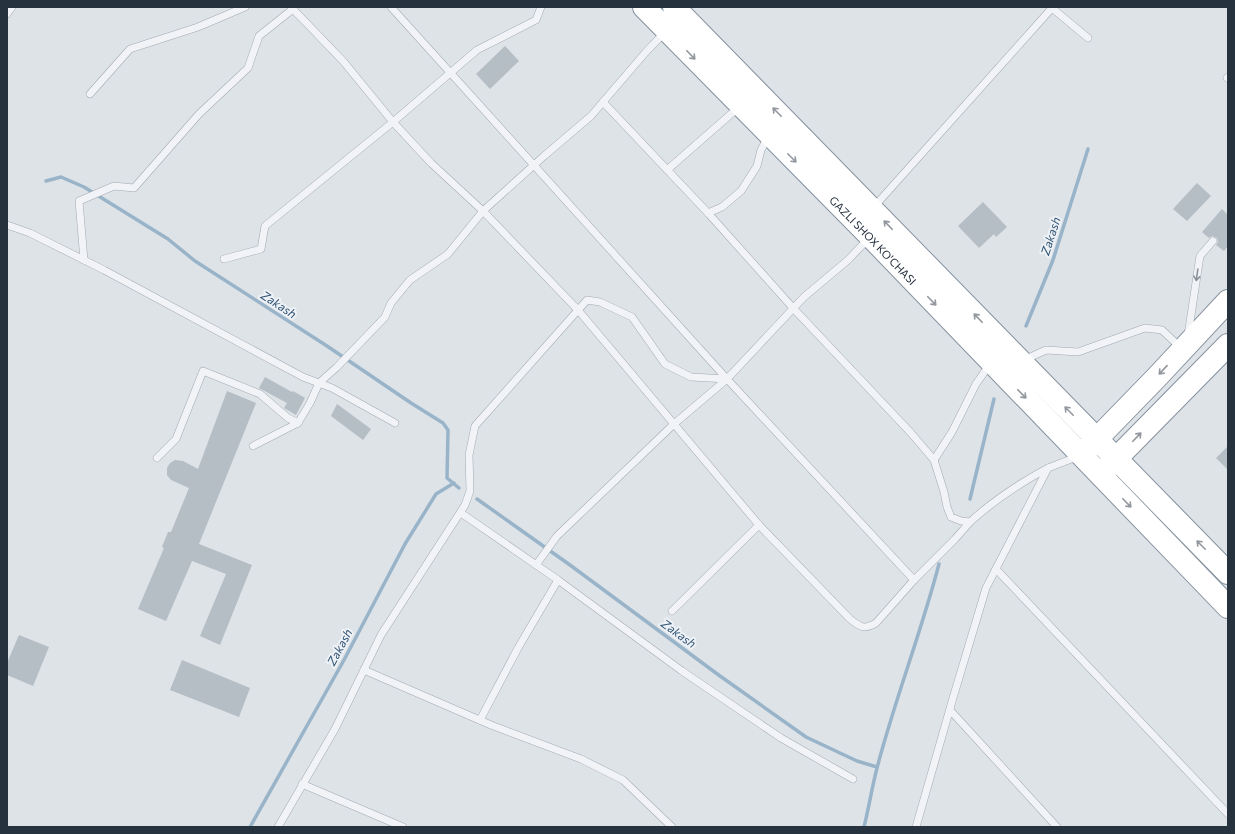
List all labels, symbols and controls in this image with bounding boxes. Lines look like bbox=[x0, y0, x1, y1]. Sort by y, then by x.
one-way arrow bbox=[686, 50, 696, 60]
one-way arrow bbox=[772, 107, 782, 117]
one-way arrow bbox=[787, 153, 797, 163]
street label: GAZLI SHOX KO'CHASI bbox=[827, 193, 920, 287]
water label: Zakash bbox=[1037, 215, 1063, 258]
one-way arrow bbox=[883, 220, 893, 230]
one-way arrow bbox=[1193, 268, 1201, 281]
water label: Zakash bbox=[258, 287, 299, 321]
one-way arrow bbox=[927, 295, 936, 305]
one-way arrow bbox=[973, 313, 983, 323]
one-way arrow bbox=[1159, 365, 1168, 375]
one-way arrow bbox=[1017, 389, 1027, 399]
one-way arrow bbox=[1064, 406, 1074, 416]
one-way arrow bbox=[1132, 432, 1142, 442]
one-way arrow bbox=[1122, 498, 1132, 508]
one-way arrow bbox=[1196, 540, 1206, 550]
water label: Zakash bbox=[658, 615, 699, 650]
water label: Zakash bbox=[323, 626, 354, 669]

